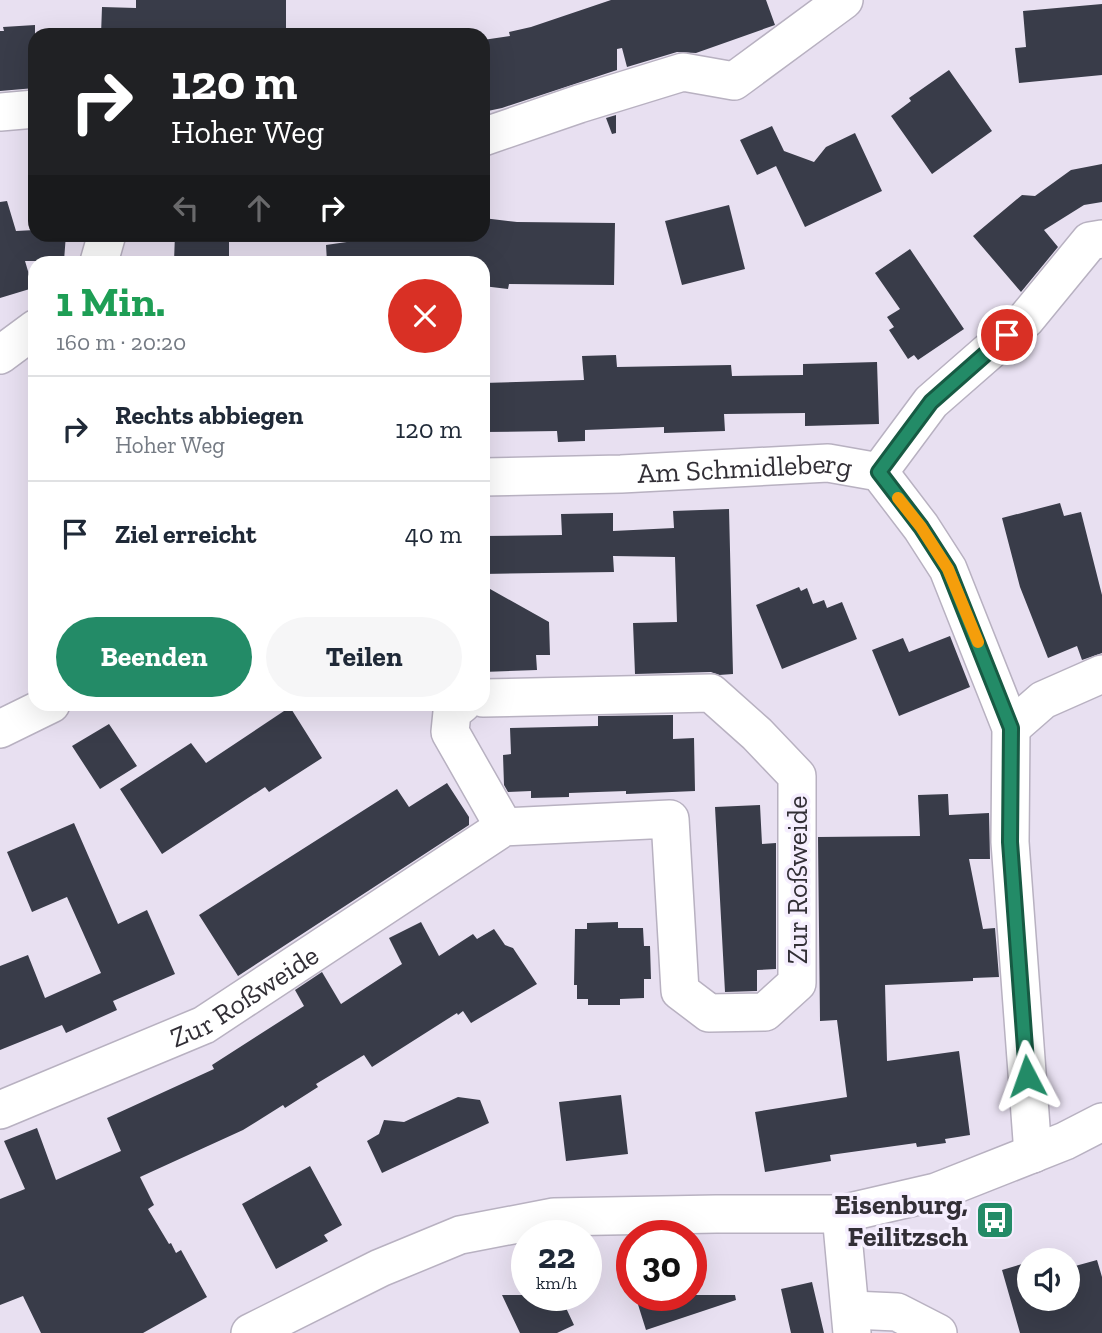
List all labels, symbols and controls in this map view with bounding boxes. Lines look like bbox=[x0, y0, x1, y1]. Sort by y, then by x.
text: 120 m bbox=[171, 53, 297, 112]
icon: right bbox=[56, 56, 147, 147]
text: Hoher Weg bbox=[171, 113, 324, 151]
icon: left bbox=[167, 189, 205, 227]
icon: ahead bbox=[240, 189, 278, 227]
icon: right bbox=[313, 189, 351, 227]
text: 1 Min. bbox=[56, 276, 165, 327]
button: close bbox=[388, 279, 462, 353]
pin bbox=[977, 305, 1037, 365]
icon: arrive bbox=[988, 316, 1026, 354]
text: 160 m · 20:20 bbox=[56, 328, 186, 356]
text: Rechts abbiegen bbox=[115, 399, 303, 431]
icon: right bbox=[56, 410, 94, 448]
text: 120 m bbox=[395, 413, 462, 445]
text: Hoher Weg bbox=[115, 431, 225, 459]
street label: Am Schmidleberg bbox=[636, 447, 855, 490]
icon: arrive bbox=[56, 515, 94, 553]
text: Ziel erreicht bbox=[115, 518, 256, 550]
text: 40 m bbox=[405, 518, 462, 550]
button: Beenden bbox=[56, 617, 252, 697]
button: Teilen bbox=[266, 617, 462, 697]
street label: Zur Roßweide bbox=[781, 796, 814, 964]
street label: Zur Roßweide bbox=[165, 938, 325, 1054]
position arrow bbox=[990, 1039, 1064, 1113]
place label: Eisenburg, Feilitzsch bbox=[834, 1188, 968, 1253]
bus stop icon: Eisenburg, Feilitzsch bbox=[974, 1199, 1016, 1241]
speed limit sign: 30 bbox=[616, 1220, 707, 1311]
text: 22 bbox=[538, 1235, 575, 1277]
map controls bbox=[1017, 1248, 1080, 1311]
button: sound bbox=[1017, 1248, 1080, 1311]
text: km/h bbox=[536, 1272, 577, 1294]

